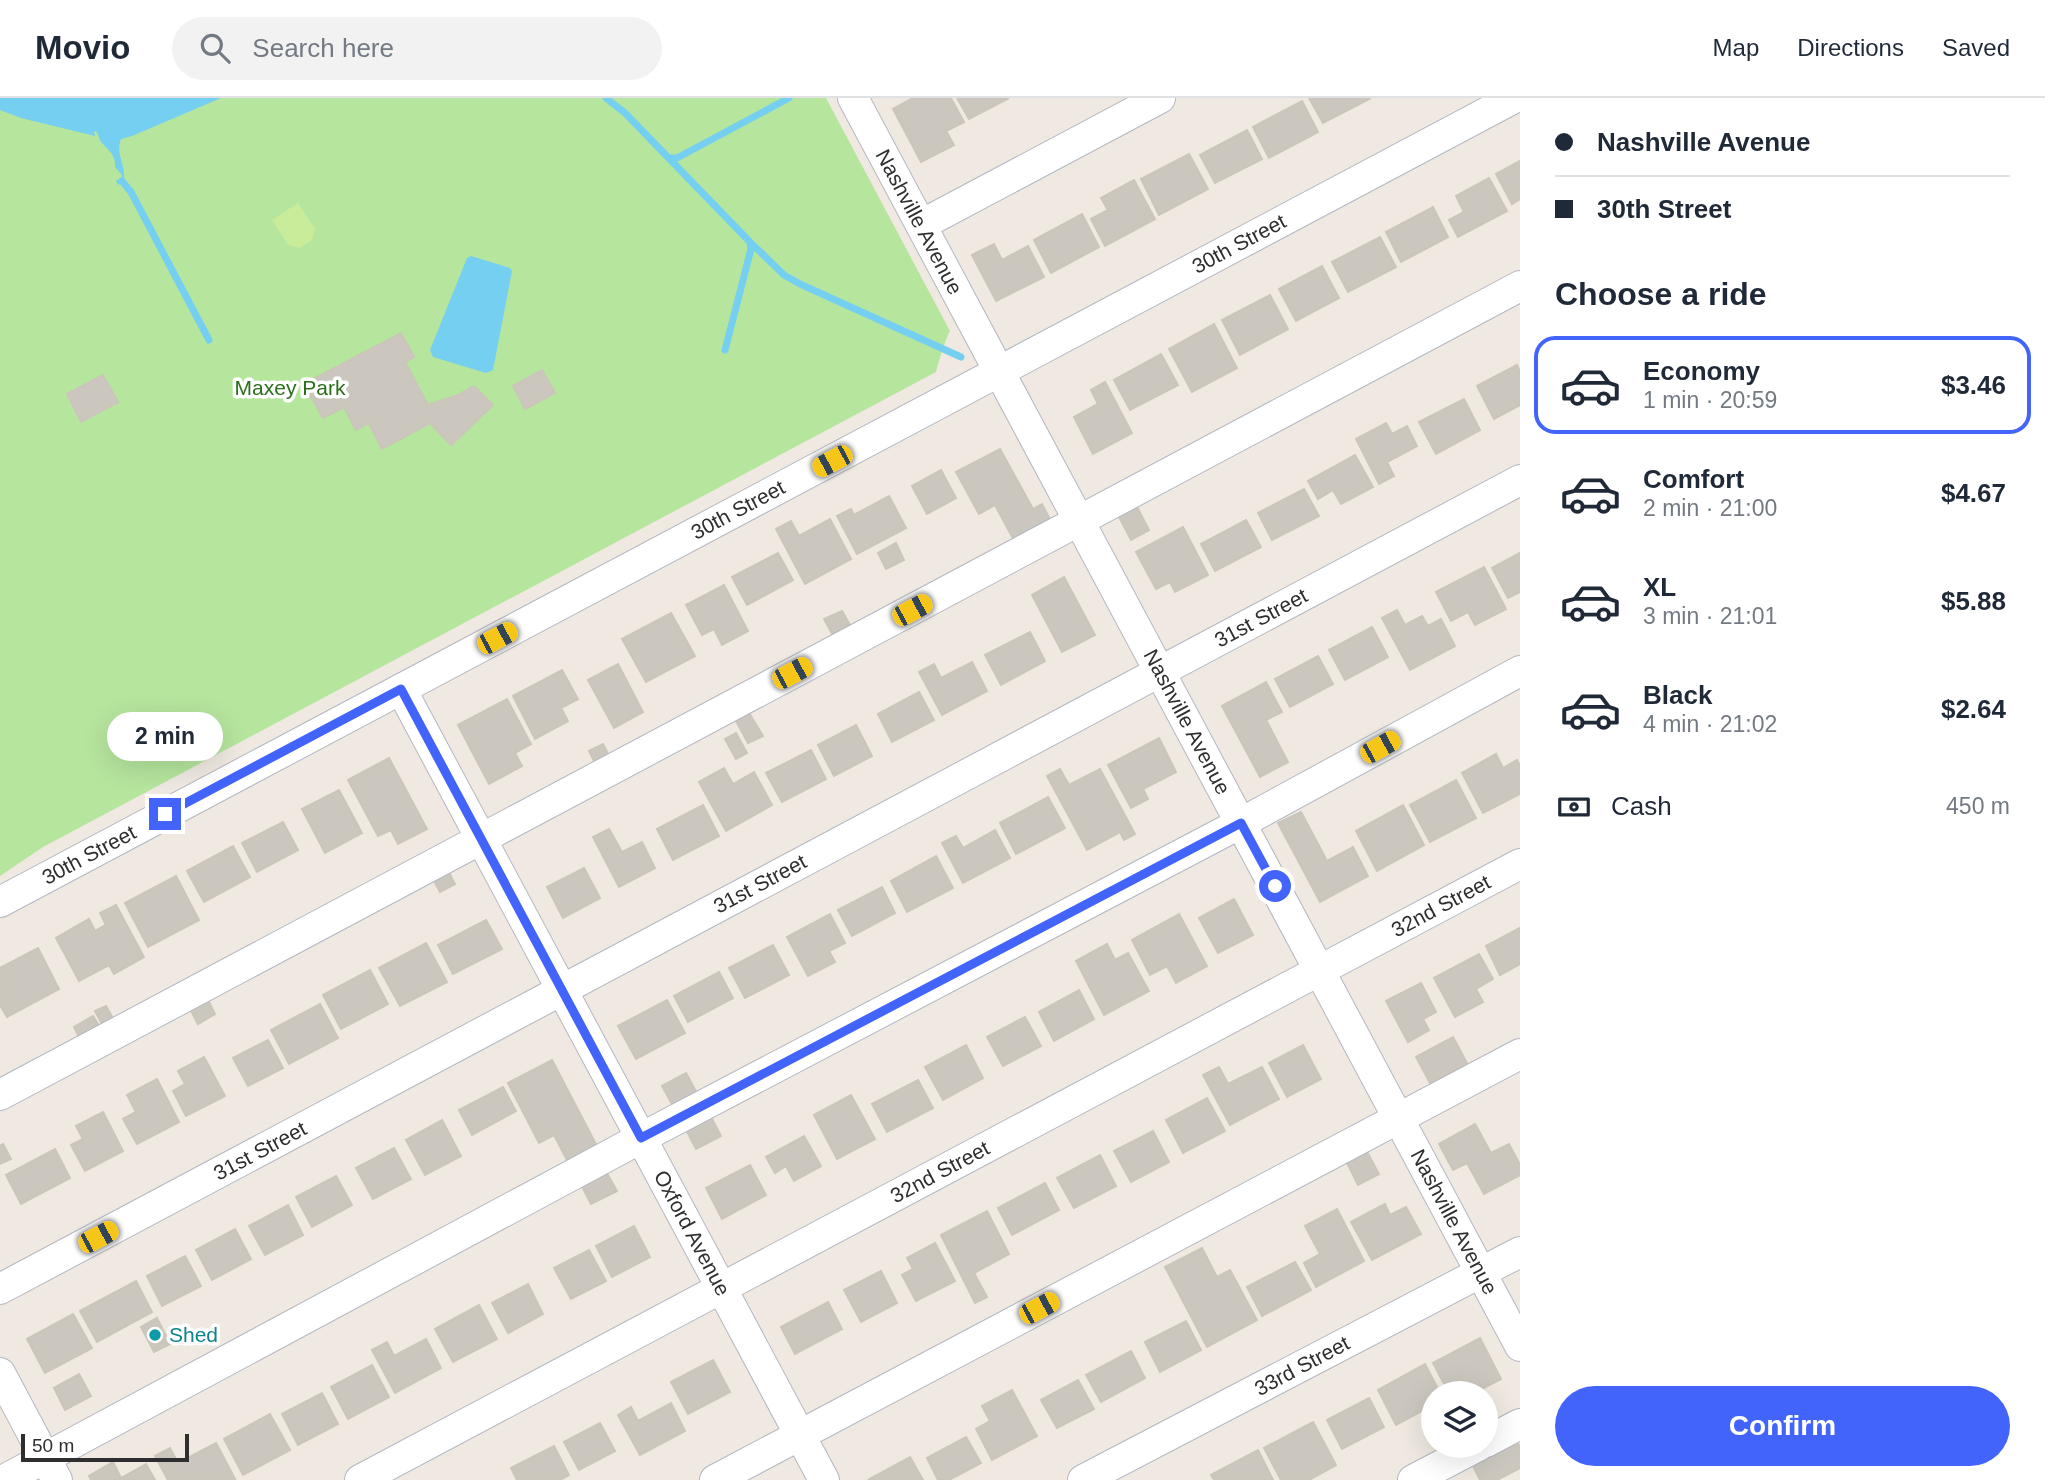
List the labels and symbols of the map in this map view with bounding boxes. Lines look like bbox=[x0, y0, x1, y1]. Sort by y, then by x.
street label: Nashville Avenue bbox=[872, 145, 967, 298]
street label: 30th Street bbox=[1188, 209, 1290, 278]
park label: Maxey Park bbox=[235, 376, 346, 399]
car bbox=[809, 442, 856, 480]
street label: 30th Street bbox=[687, 475, 789, 544]
street label: 31st Street bbox=[1211, 583, 1311, 652]
car bbox=[889, 591, 936, 629]
car bbox=[474, 619, 521, 657]
street label: Nashville Avenue bbox=[1140, 645, 1235, 798]
car bbox=[769, 654, 816, 692]
callout: 2 min bbox=[107, 712, 223, 762]
car bbox=[1357, 728, 1404, 766]
route end bbox=[149, 798, 181, 830]
street label: 30th Street bbox=[38, 820, 140, 889]
street label: 31st Street bbox=[710, 849, 810, 918]
route start bbox=[1259, 870, 1291, 902]
street label: 32nd Street bbox=[1387, 870, 1494, 941]
street label: 31st Street bbox=[210, 1116, 310, 1185]
street label: 32nd Street bbox=[886, 1136, 993, 1207]
street label: Nashville Avenue bbox=[1407, 1145, 1502, 1298]
street label: Oxford Avenue bbox=[650, 1166, 735, 1299]
car bbox=[75, 1218, 122, 1256]
car bbox=[1016, 1289, 1063, 1327]
place label: Shed bbox=[169, 1323, 218, 1346]
marker: Shed bbox=[147, 1327, 163, 1343]
street label: 33rd Street bbox=[1250, 1331, 1353, 1400]
scale bar bbox=[21, 1431, 189, 1463]

